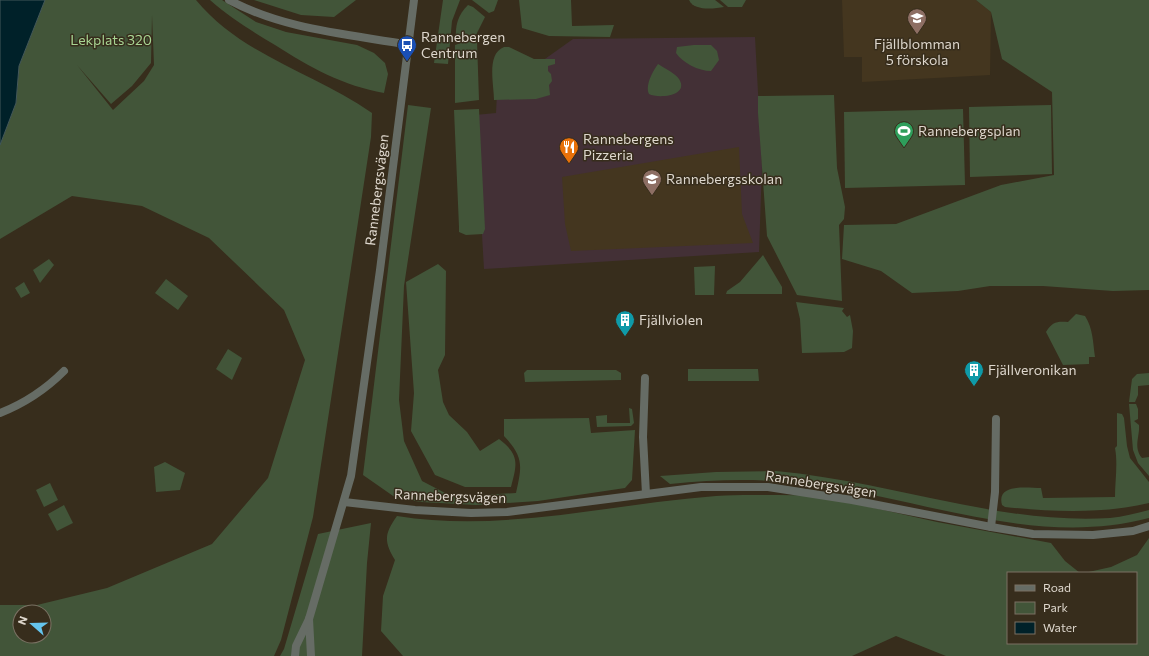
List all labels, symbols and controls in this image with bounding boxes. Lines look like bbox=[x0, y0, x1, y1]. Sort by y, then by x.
school or university icon: Fjällblomman 5 förskola bbox=[906, 7, 928, 35]
place label: Rannebergen Centrum bbox=[421, 28, 505, 61]
park label: Lekplats 320 bbox=[70, 31, 152, 48]
bus stop icon: Rannebergen Centrum bbox=[396, 34, 418, 62]
place label: Fjällblomman 5 förskola bbox=[874, 35, 960, 68]
sports icon: Rannebergsplan bbox=[893, 120, 915, 148]
place label: Rannebergsplan bbox=[918, 122, 1021, 139]
place label: Rannebergens Pizzeria bbox=[583, 130, 674, 163]
street label: Rannebergsvägen bbox=[361, 133, 392, 247]
restaurant icon: Rannebergens Pizzeria bbox=[558, 136, 580, 164]
school or university icon: Rannebergsskolan bbox=[641, 168, 663, 196]
place label: Rannebergsskolan bbox=[666, 170, 782, 187]
building icon: Fjällviolen bbox=[614, 309, 636, 337]
place label: Fjällviolen bbox=[639, 311, 703, 328]
building icon: Fjällveronikan bbox=[963, 359, 985, 387]
place label: Fjällveronikan bbox=[988, 361, 1077, 378]
street label: Rannebergsvägen bbox=[764, 466, 878, 501]
street label: Rannebergsvägen bbox=[394, 485, 506, 506]
legend bbox=[1007, 572, 1137, 644]
text: Road bbox=[1043, 580, 1071, 594]
text: Park bbox=[1043, 600, 1069, 614]
north arrow bbox=[12, 604, 52, 644]
text: N bbox=[15, 614, 30, 627]
text: Water bbox=[1043, 620, 1077, 634]

